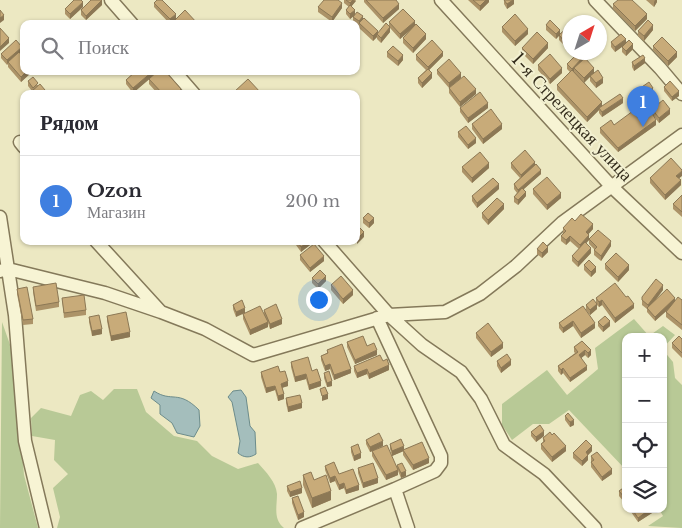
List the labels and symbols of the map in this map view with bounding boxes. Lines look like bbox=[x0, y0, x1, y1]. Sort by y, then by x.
north arrow bbox=[562, 15, 607, 60]
street label: 1-я Стрелецкая улица bbox=[507, 48, 637, 186]
pin: 1 bbox=[627, 86, 659, 127]
your location bbox=[306, 287, 332, 313]

